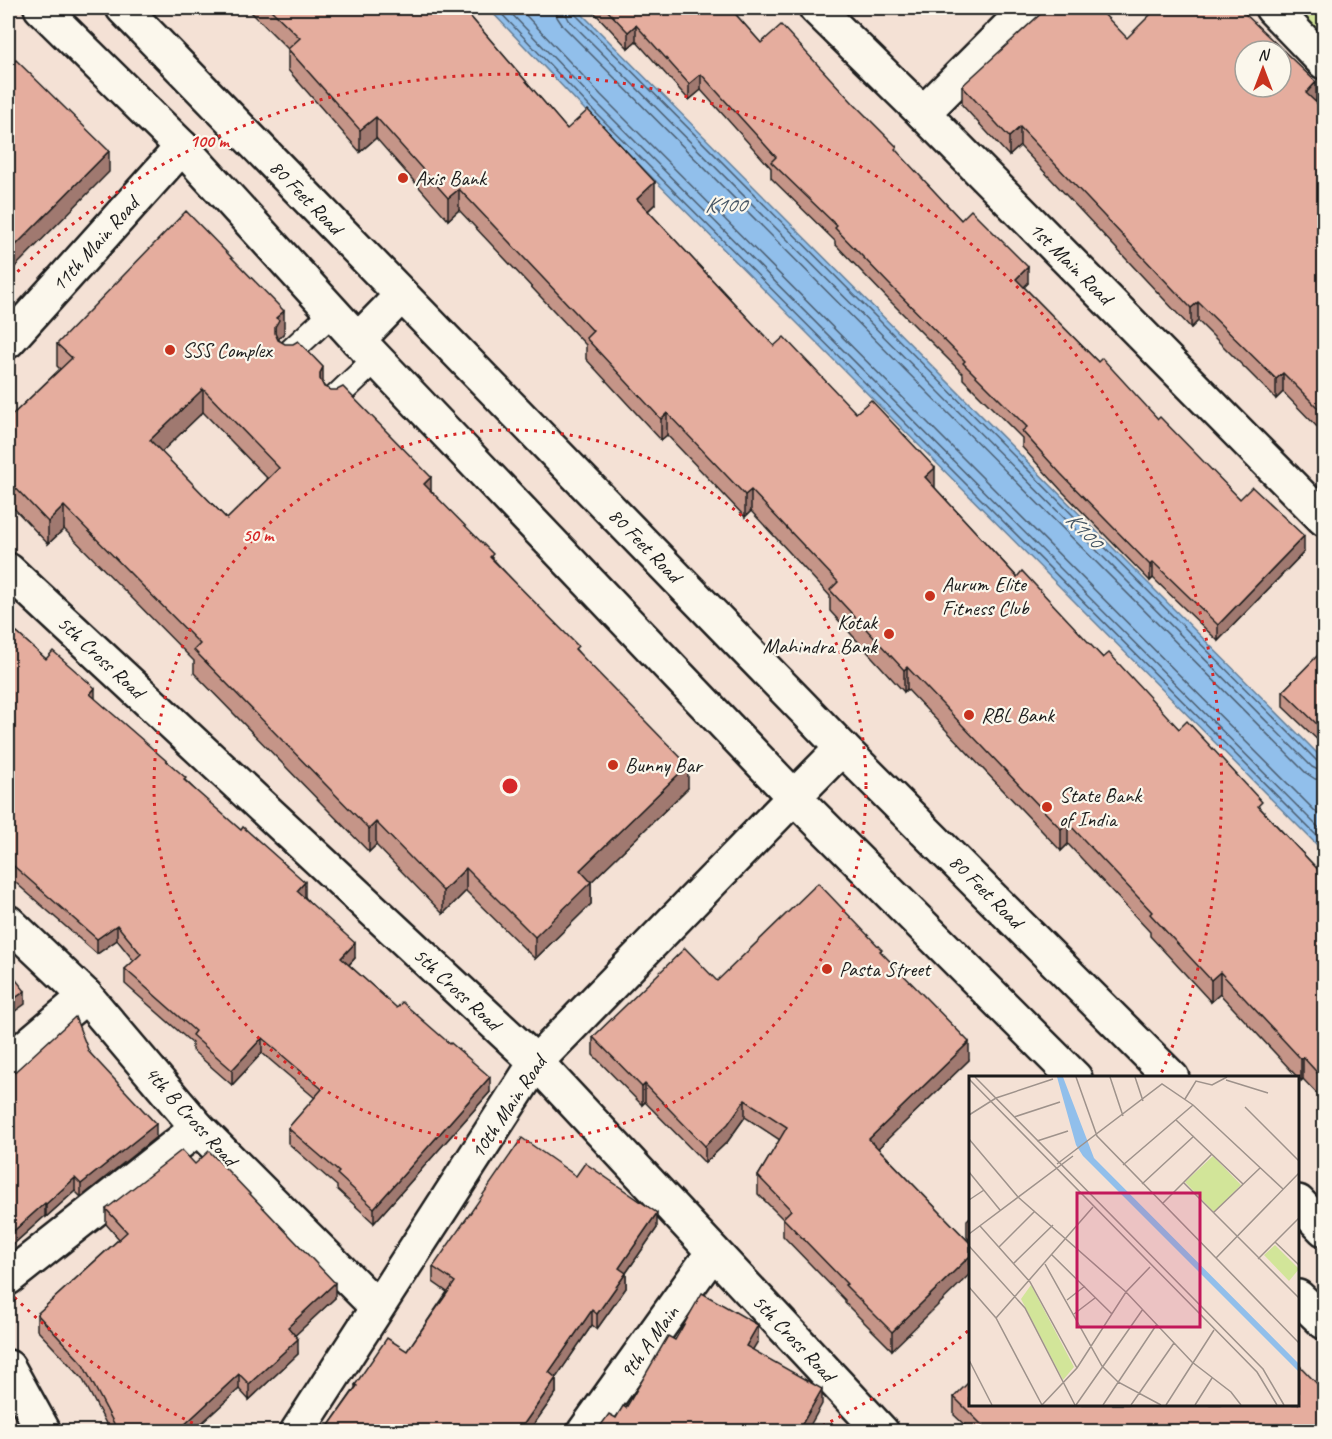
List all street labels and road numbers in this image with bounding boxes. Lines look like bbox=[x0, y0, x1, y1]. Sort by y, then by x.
street label: 80 Feet Road bbox=[264, 154, 351, 243]
street label: 11th Main Road bbox=[46, 188, 147, 297]
street label: 1st Main Road bbox=[1024, 216, 1121, 313]
street label: 80 Feet Road bbox=[603, 502, 690, 591]
street label: 5th Cross Road bbox=[52, 610, 152, 706]
street label: 80 Feet Road bbox=[944, 849, 1031, 936]
street label: 5th Cross Road bbox=[408, 942, 508, 1038]
street label: 10th Main Road bbox=[464, 1047, 554, 1163]
street label: 4th B Cross Road bbox=[139, 1060, 245, 1174]
street label: 5th Cross Road bbox=[747, 1289, 843, 1389]
street label: 9th A Main bbox=[614, 1300, 685, 1384]

